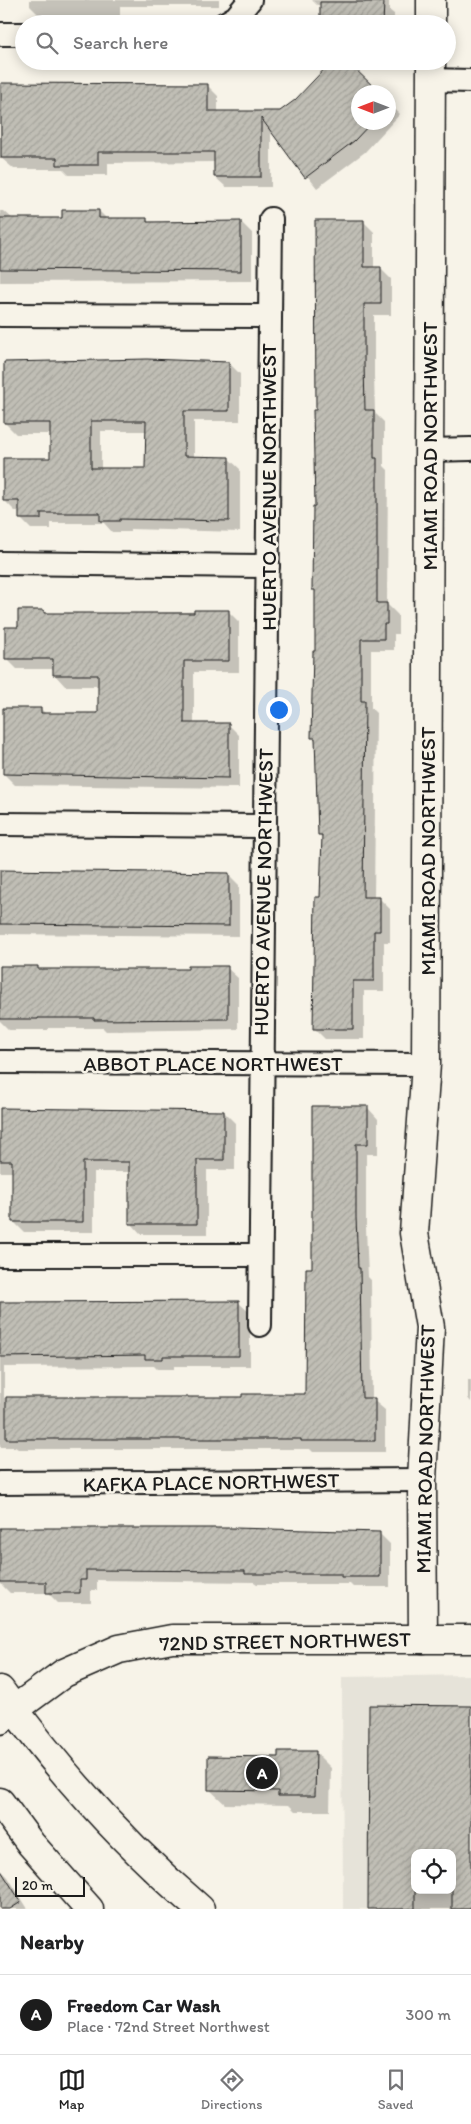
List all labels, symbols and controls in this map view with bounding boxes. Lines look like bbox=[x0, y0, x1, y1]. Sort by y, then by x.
search box bbox=[15, 15, 456, 70]
icon: search bbox=[33, 29, 61, 57]
text: Search here bbox=[73, 31, 168, 54]
north arrow bbox=[351, 85, 396, 130]
street label: MIAMI ROAD NORTHWEST bbox=[417, 321, 442, 571]
street label: HUERTO AVENUE NORTHWEST bbox=[256, 343, 281, 631]
your location bbox=[266, 697, 292, 723]
street label: MIAMI ROAD NORTHWEST bbox=[415, 726, 440, 976]
street label: HUERTO AVENUE NORTHWEST bbox=[248, 748, 278, 1036]
street label: ABBOT PLACE NORTHWEST bbox=[83, 1051, 343, 1076]
street label: MIAMI ROAD NORTHWEST bbox=[410, 1324, 440, 1574]
street label: KAFKA PLACE NORTHWEST bbox=[82, 1467, 340, 1497]
street label: 72ND STREET NORTHWEST bbox=[159, 1626, 411, 1656]
pin: A bbox=[246, 1754, 278, 1792]
map controls bbox=[411, 1849, 456, 1894]
button: locate bbox=[411, 1849, 456, 1894]
scale bar bbox=[15, 1874, 85, 1897]
text: 20 m bbox=[22, 1877, 53, 1894]
text: Nearby bbox=[20, 1929, 84, 1954]
text: Freedom Car Wash bbox=[67, 1994, 220, 2017]
text: A bbox=[31, 2005, 41, 2024]
text: 300 m bbox=[406, 2005, 451, 2024]
text: Place · 72nd Street Northwest bbox=[67, 2017, 270, 2036]
tab: Map bbox=[58, 2066, 86, 2113]
tab: Directions bbox=[201, 2066, 262, 2113]
tab: Saved bbox=[378, 2066, 413, 2113]

